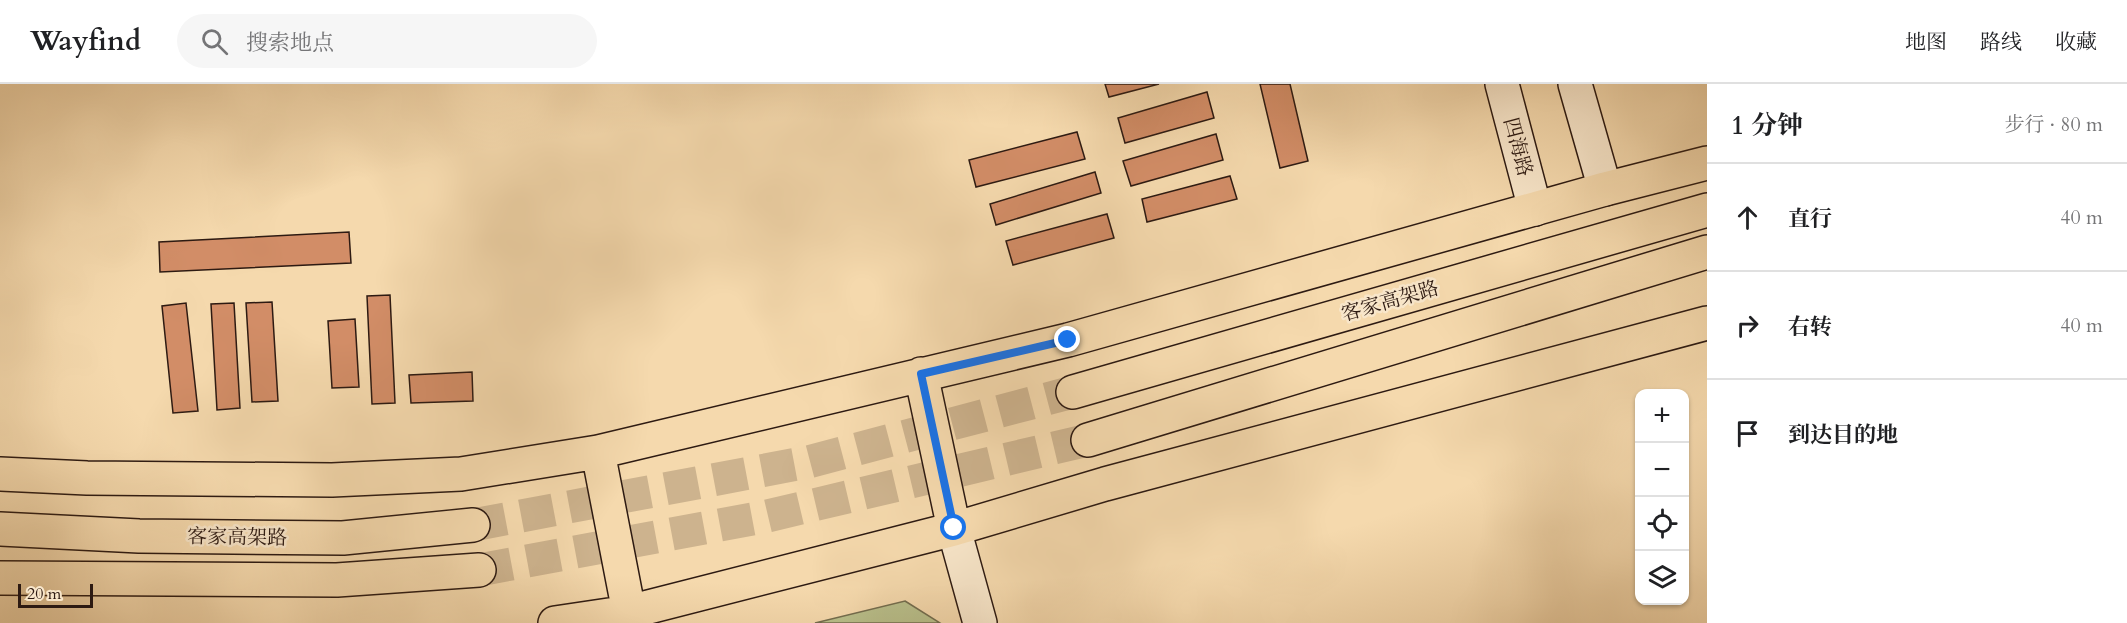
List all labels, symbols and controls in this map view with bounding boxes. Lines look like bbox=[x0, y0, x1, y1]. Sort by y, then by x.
search box bbox=[177, 14, 597, 68]
text: Wayfind bbox=[30, 22, 141, 60]
icon: search bbox=[198, 25, 231, 58]
text: 搜索地点 bbox=[246, 28, 334, 58]
text: 地图 bbox=[1905, 28, 1947, 57]
text: 路线 bbox=[1980, 28, 2022, 57]
text: 收藏 bbox=[2055, 28, 2097, 57]
text: 1 分钟 bbox=[1731, 108, 1803, 143]
text: 步行 · 80 m bbox=[2004, 111, 2103, 138]
street label: 四海路 bbox=[1497, 115, 1539, 179]
icon: ahead bbox=[1731, 201, 1764, 234]
text: 直行 bbox=[1788, 204, 1832, 234]
text: 40 m bbox=[2060, 204, 2103, 231]
street label: 客家高架路 bbox=[1338, 274, 1442, 328]
icon: right bbox=[1731, 309, 1764, 342]
text: 右转 bbox=[1788, 312, 1832, 342]
text: 40 m bbox=[2060, 312, 2103, 339]
route end bbox=[1054, 326, 1080, 352]
map controls bbox=[1635, 389, 1689, 605]
button: + bbox=[1635, 389, 1689, 443]
icon: arrive bbox=[1731, 417, 1764, 450]
text: 到达目的地 bbox=[1788, 420, 1898, 450]
button: − bbox=[1635, 443, 1689, 497]
button: locate bbox=[1635, 497, 1689, 551]
route start bbox=[940, 514, 966, 540]
street label: 客家高架路 bbox=[187, 523, 287, 551]
button: layers bbox=[1635, 551, 1689, 605]
scale bar bbox=[18, 581, 93, 608]
text: 20 m bbox=[27, 583, 61, 605]

